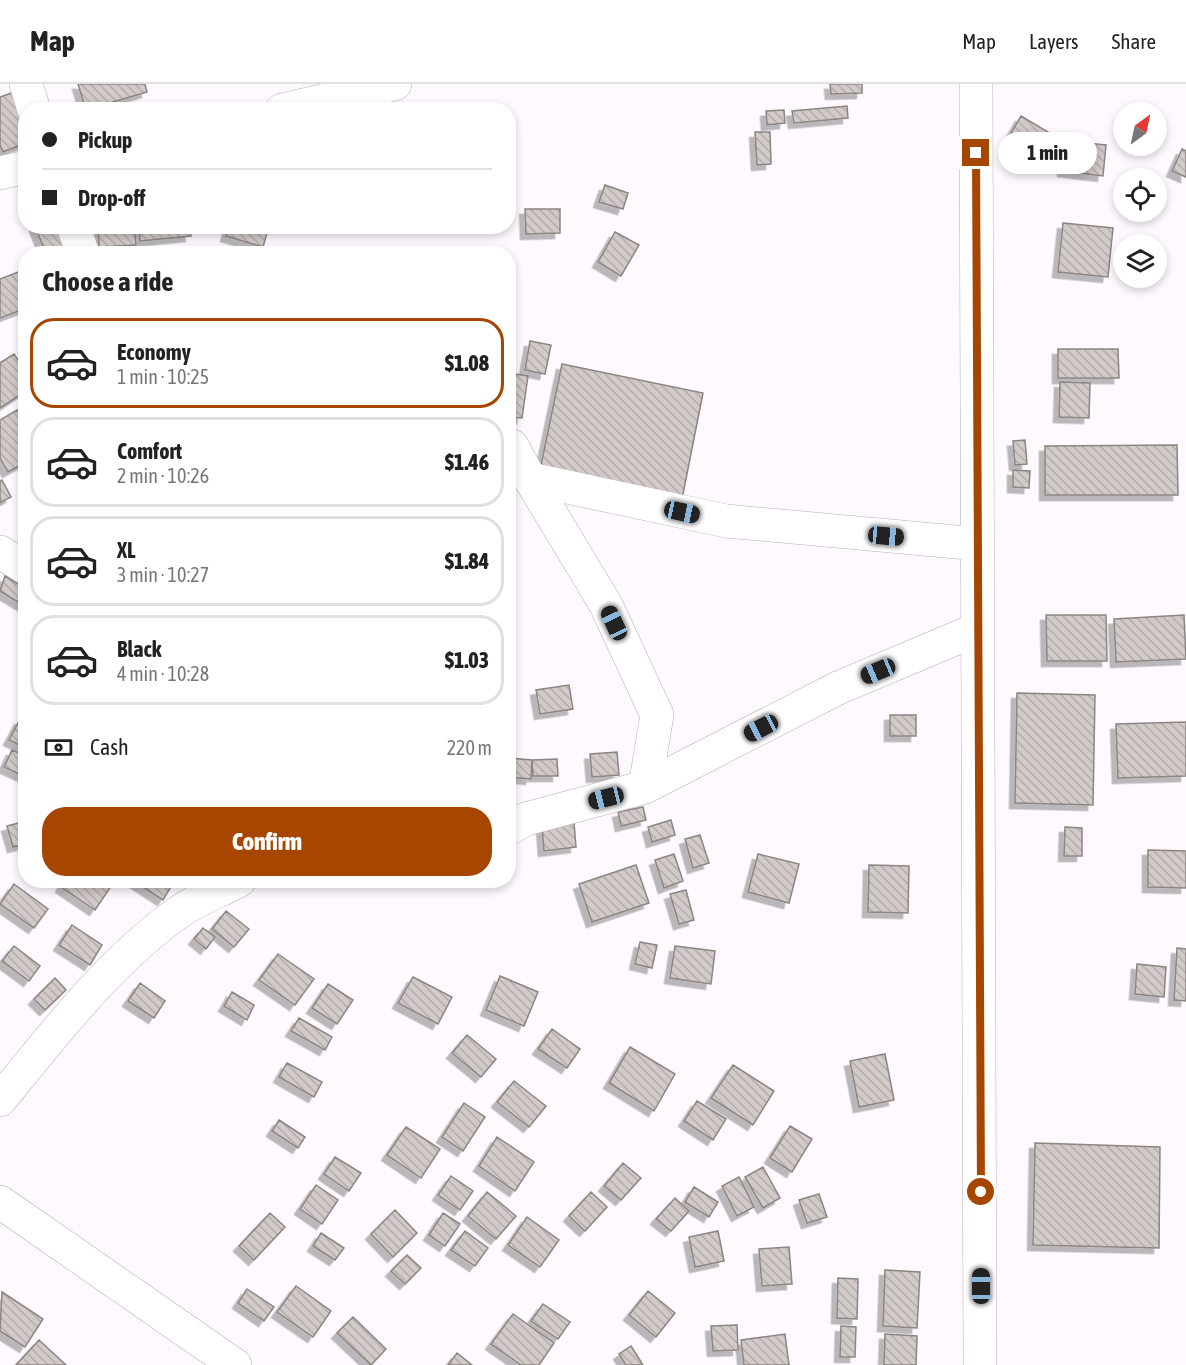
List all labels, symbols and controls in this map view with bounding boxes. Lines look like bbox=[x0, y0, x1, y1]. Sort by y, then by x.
text: Map bbox=[30, 25, 75, 57]
text: Map bbox=[962, 29, 996, 53]
text: Layers bbox=[1029, 29, 1079, 53]
text: Share bbox=[1112, 29, 1156, 53]
north arrow bbox=[1113, 102, 1167, 156]
map controls bbox=[1113, 102, 1167, 288]
text: Pickup bbox=[78, 127, 133, 153]
callout: 1 min bbox=[997, 132, 1096, 174]
route end bbox=[962, 139, 989, 166]
text: 1 min bbox=[1027, 141, 1068, 164]
button: locate bbox=[1113, 168, 1167, 222]
text: Drop-off bbox=[78, 185, 145, 211]
button: layers bbox=[1113, 234, 1167, 288]
text: Choose a ride bbox=[42, 266, 174, 297]
icon: car bbox=[45, 336, 99, 390]
text: Economy bbox=[117, 339, 191, 365]
text: $1.08 bbox=[445, 350, 489, 376]
text: 1 min · 10:25 bbox=[117, 365, 209, 388]
icon: car bbox=[45, 435, 99, 489]
text: Comfort bbox=[117, 438, 182, 464]
text: $1.46 bbox=[445, 449, 489, 475]
text: 2 min · 10:26 bbox=[117, 464, 209, 487]
car bbox=[663, 499, 701, 525]
car bbox=[867, 525, 905, 547]
icon: car bbox=[45, 534, 99, 588]
text: XL bbox=[117, 537, 135, 563]
text: $1.84 bbox=[445, 548, 489, 574]
text: 3 min · 10:27 bbox=[117, 563, 209, 586]
car bbox=[598, 603, 630, 643]
icon: car bbox=[45, 633, 99, 687]
text: Black bbox=[117, 636, 161, 662]
text: $1.03 bbox=[445, 647, 489, 673]
car bbox=[858, 656, 898, 686]
text: 4 min · 10:28 bbox=[117, 662, 209, 685]
car bbox=[741, 712, 781, 744]
icon: cash bbox=[42, 731, 75, 764]
text: Cash bbox=[90, 734, 129, 760]
text: 220 m bbox=[447, 736, 492, 759]
car bbox=[586, 785, 626, 811]
button: Confirm bbox=[42, 807, 492, 876]
route start bbox=[967, 1178, 994, 1205]
car bbox=[972, 1268, 990, 1304]

